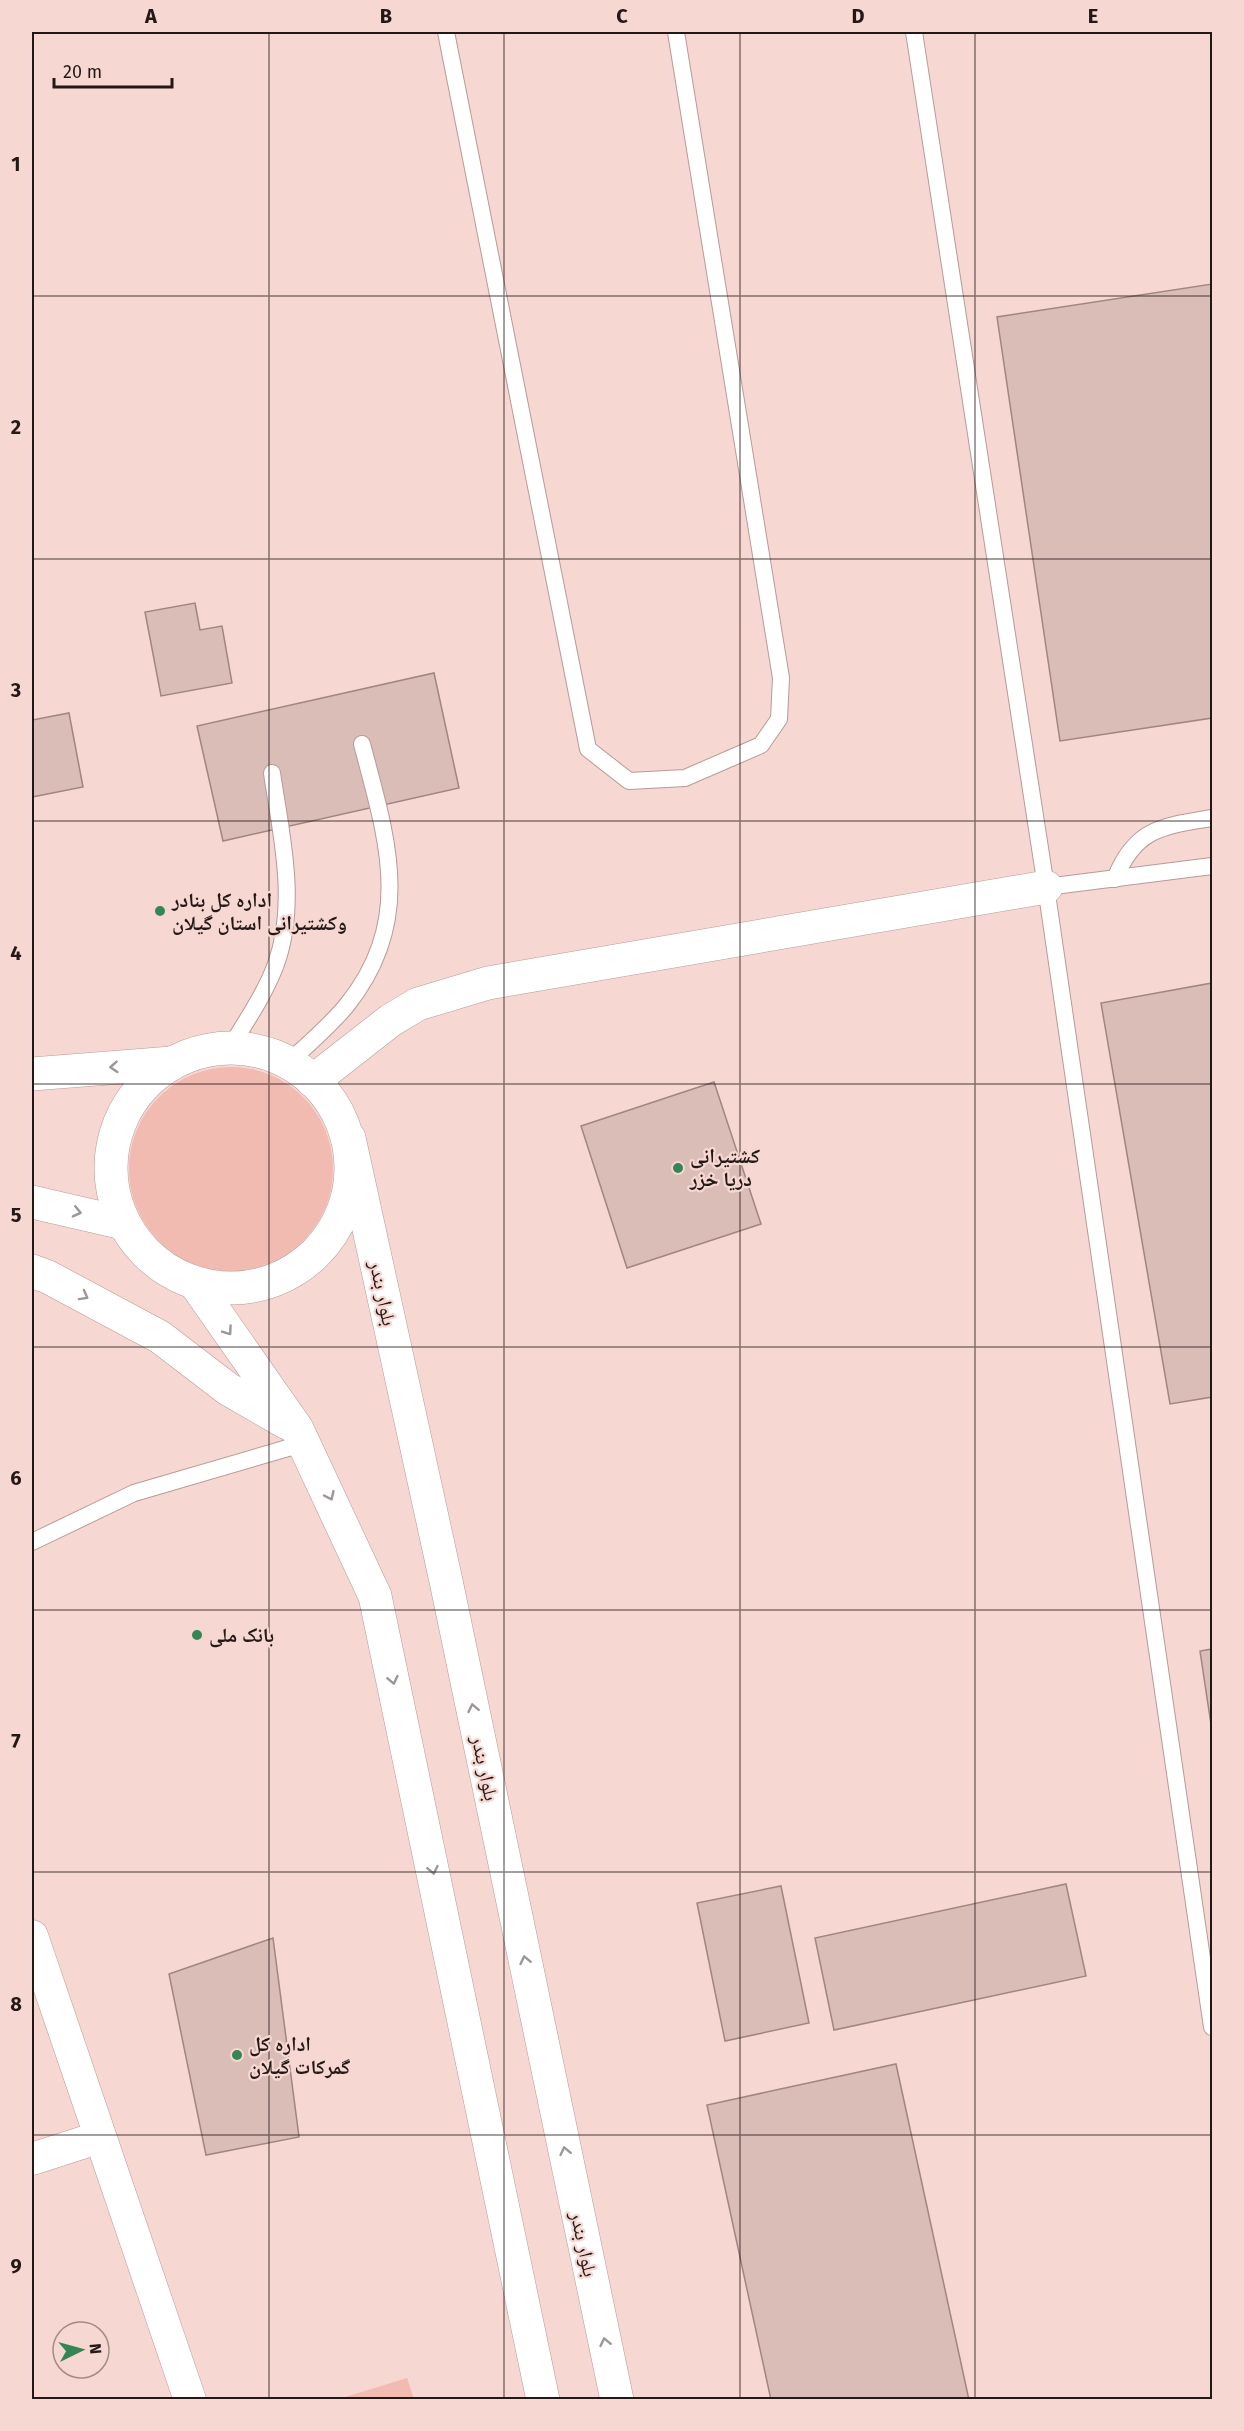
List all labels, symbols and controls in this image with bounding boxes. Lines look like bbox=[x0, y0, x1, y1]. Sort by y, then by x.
text: A bbox=[144, 4, 158, 28]
text: B bbox=[380, 4, 392, 28]
text: C bbox=[616, 4, 628, 28]
text: D bbox=[851, 4, 865, 28]
text: E bbox=[1088, 4, 1098, 28]
scale bar bbox=[54, 51, 172, 89]
text: 20 m bbox=[63, 61, 102, 83]
text: 1 bbox=[11, 152, 21, 176]
text: 2 bbox=[11, 415, 21, 439]
text: 3 bbox=[10, 678, 21, 702]
place label: اداره کل بنادر وکشتیرانی استان گیلان bbox=[171, 888, 347, 936]
marker: اداره کل بنادر وکشتیرانی استان گیلان bbox=[153, 904, 167, 918]
text: 4 bbox=[10, 941, 22, 965]
one-way arrow bbox=[109, 1061, 118, 1074]
place label: کشتیرانی دریا خزر bbox=[689, 1144, 760, 1191]
marker: کشتیرانی دریا خزر bbox=[671, 1161, 685, 1175]
text: 5 bbox=[11, 1203, 22, 1227]
one-way arrow bbox=[72, 1205, 82, 1218]
street label: بلوار بندر bbox=[364, 1257, 402, 1328]
one-way arrow bbox=[78, 1289, 88, 1300]
one-way arrow bbox=[221, 1324, 232, 1335]
text: 6 bbox=[10, 1466, 22, 1490]
one-way arrow bbox=[322, 1490, 334, 1501]
place label: بانک ملی bbox=[209, 1623, 274, 1648]
marker: بانک ملی bbox=[190, 1628, 204, 1642]
one-way arrow bbox=[386, 1674, 399, 1684]
one-way arrow bbox=[467, 1703, 480, 1713]
text: 7 bbox=[11, 1729, 21, 1753]
street label: بلوار بندر bbox=[466, 1732, 504, 1803]
one-way arrow bbox=[426, 1865, 439, 1875]
one-way arrow bbox=[519, 1956, 532, 1966]
text: 8 bbox=[10, 1992, 22, 2016]
place label: اداره کل گمرکات گیلان bbox=[249, 2032, 350, 2079]
marker: اداره کل گمرکات گیلان bbox=[230, 2048, 244, 2062]
one-way arrow bbox=[559, 2147, 572, 2157]
street label: بلوار بندر bbox=[565, 2208, 603, 2279]
text: 9 bbox=[10, 2254, 22, 2278]
north arrow bbox=[51, 2320, 111, 2380]
one-way arrow bbox=[599, 2338, 612, 2348]
text: N bbox=[86, 2343, 105, 2355]

